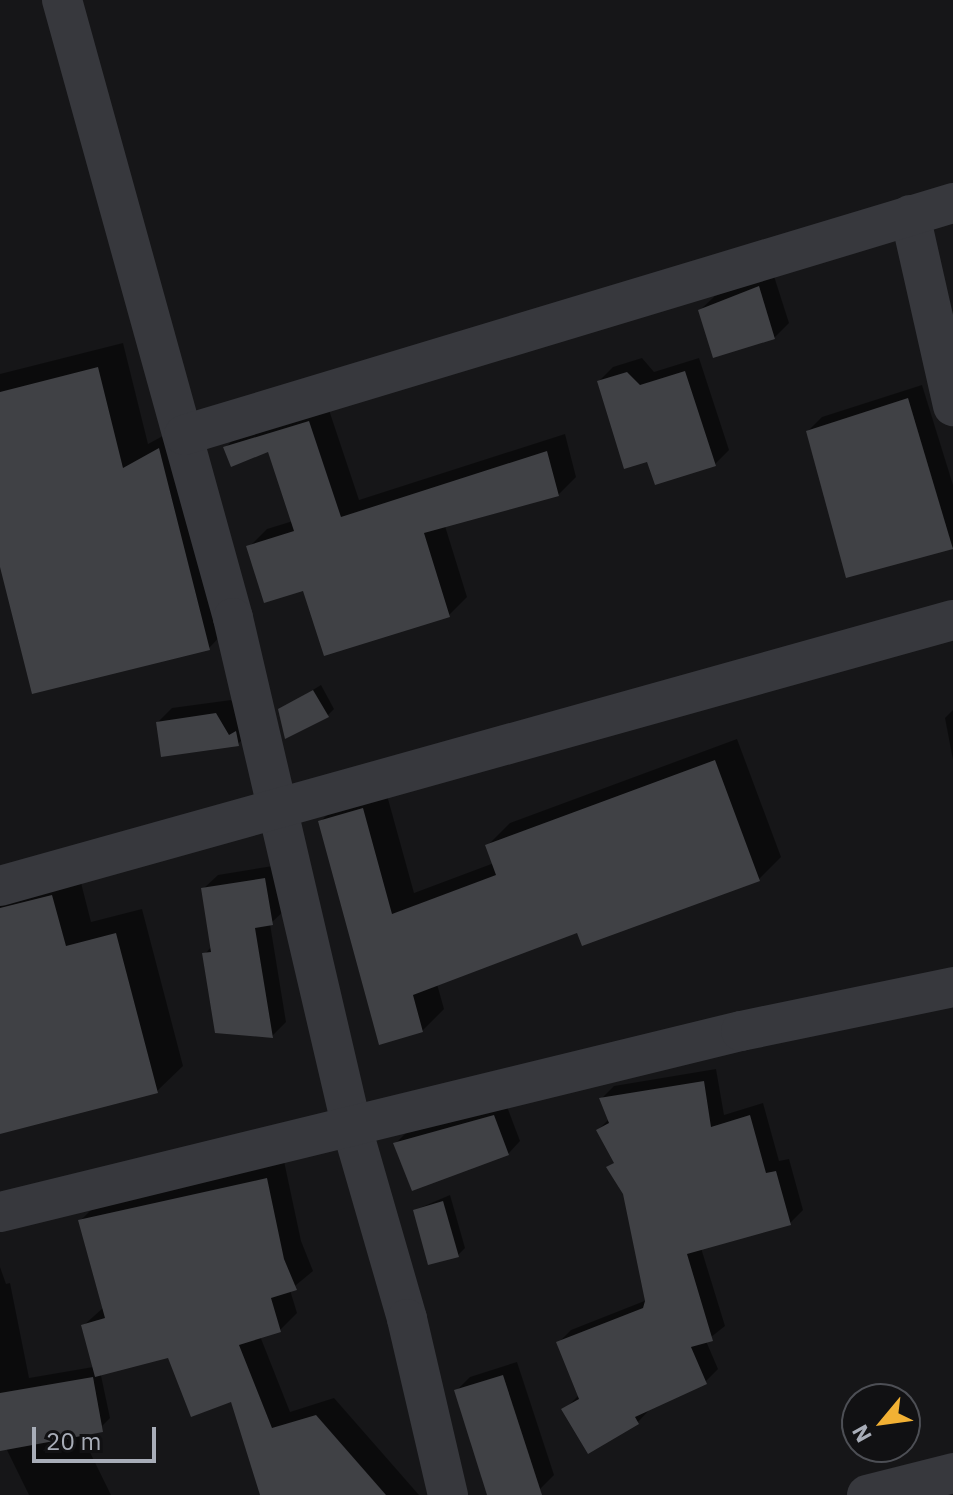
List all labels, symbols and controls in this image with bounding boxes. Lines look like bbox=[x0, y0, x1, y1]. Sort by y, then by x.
north arrow bbox=[841, 1383, 921, 1463]
scale bar bbox=[36, 1411, 160, 1461]
text: N bbox=[845, 1420, 878, 1448]
text: 20 m bbox=[46, 1425, 101, 1457]

